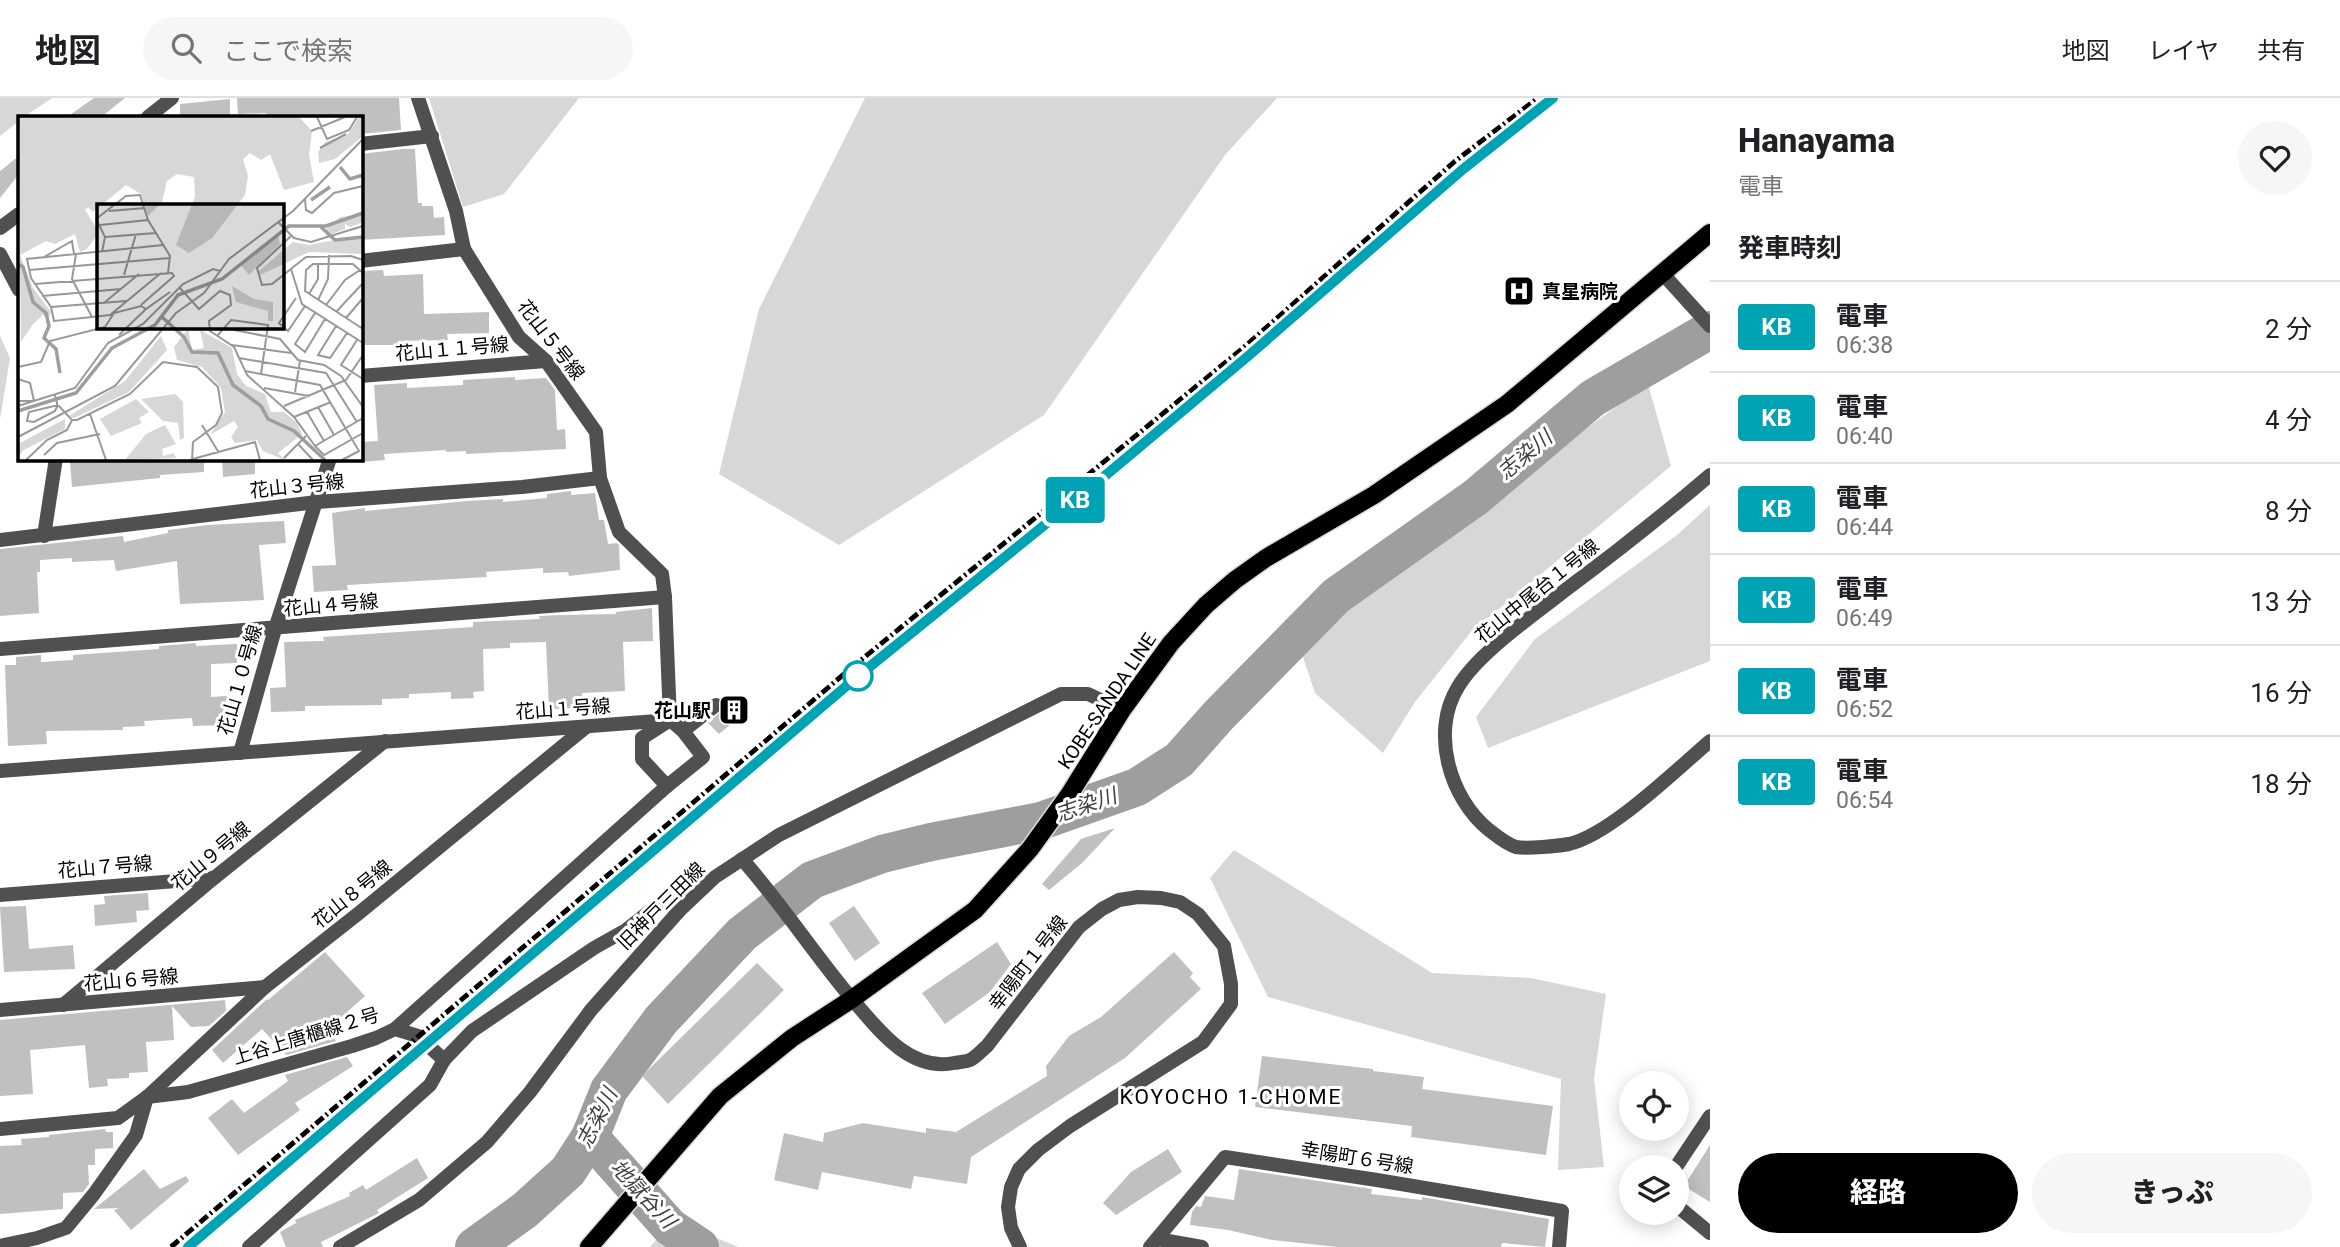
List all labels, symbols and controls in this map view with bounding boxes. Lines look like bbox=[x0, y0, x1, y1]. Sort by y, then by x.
search box bbox=[143, 17, 633, 80]
icon: search bbox=[167, 29, 205, 67]
text: 地図 bbox=[35, 31, 101, 70]
text: ここで検索 bbox=[223, 36, 353, 66]
text: 地図 bbox=[2062, 37, 2110, 65]
text: レイヤ bbox=[2148, 37, 2219, 65]
text: 共有 bbox=[2257, 37, 2305, 65]
inset map bbox=[18, 116, 362, 460]
text: Hanayama bbox=[1738, 121, 1895, 160]
button: heart bbox=[2238, 121, 2312, 195]
text: 電車 bbox=[1738, 173, 1784, 200]
text: 発車時刻 bbox=[1738, 233, 1842, 263]
hospital icon: 真星病院 bbox=[1502, 274, 1536, 308]
place label: 真星病院 bbox=[1542, 280, 1618, 303]
street label: 花山５号線 bbox=[513, 295, 589, 385]
text: 電車 bbox=[1836, 301, 1888, 331]
text: KB bbox=[1761, 313, 1792, 341]
text: 2 分 bbox=[2265, 314, 2312, 344]
text: 06:38 bbox=[1836, 332, 1893, 359]
street label: 花山１１号線 bbox=[394, 333, 510, 365]
text: 電車 bbox=[1836, 392, 1888, 422]
text: KB bbox=[1761, 404, 1792, 432]
text: 4 分 bbox=[2265, 405, 2312, 435]
text: 06:40 bbox=[1836, 423, 1893, 450]
water label: 志染川 bbox=[1493, 424, 1558, 484]
street label: 花山３号線 bbox=[249, 470, 345, 502]
line badge: KB bbox=[1044, 477, 1106, 523]
text: 電車 bbox=[1836, 483, 1888, 513]
text: KB bbox=[1060, 486, 1090, 514]
text: KB bbox=[1761, 495, 1792, 523]
text: 8 分 bbox=[2265, 496, 2312, 526]
text: 06:44 bbox=[1836, 514, 1893, 541]
street label: 花山中尾台１号線 bbox=[1471, 534, 1603, 648]
text: 電車 bbox=[1836, 574, 1888, 604]
text: KB bbox=[1761, 586, 1792, 614]
text: 13 分 bbox=[2250, 587, 2312, 617]
street label: 花山４号線 bbox=[283, 589, 379, 621]
text: 06:49 bbox=[1836, 605, 1893, 632]
street label: 花山１０号線 bbox=[213, 622, 267, 738]
street label: KOBE-SANDA LINE bbox=[1053, 629, 1161, 773]
unlabelled marker bbox=[843, 661, 873, 691]
text: 電車 bbox=[1836, 665, 1888, 695]
text: KB bbox=[1761, 677, 1792, 705]
text: 16 分 bbox=[2250, 678, 2312, 708]
building icon: 花山駅 bbox=[717, 693, 751, 727]
street label: 花山１号線 bbox=[515, 694, 611, 724]
text: 06:52 bbox=[1836, 696, 1893, 723]
place label: 花山駅 bbox=[654, 699, 711, 722]
text: 電車 bbox=[1836, 756, 1888, 786]
text: KB bbox=[1761, 768, 1792, 796]
text: 18 分 bbox=[2250, 769, 2312, 799]
water label: 志染川 bbox=[1052, 783, 1122, 827]
text: 06:54 bbox=[1836, 787, 1893, 814]
street label: 花山９号線 bbox=[167, 817, 255, 895]
street label: 花山７号線 bbox=[57, 851, 153, 883]
street label: 花山８号線 bbox=[308, 855, 396, 933]
street label: 旧神戸三田線 bbox=[613, 858, 709, 954]
street label: 幸陽町１号線 bbox=[984, 911, 1072, 1015]
street label: 花山６号線 bbox=[83, 964, 179, 996]
street label: 上谷上唐櫃線２号 bbox=[230, 1003, 382, 1069]
map controls bbox=[1619, 1071, 1689, 1225]
button: locate bbox=[1619, 1071, 1689, 1141]
water label: 志染川 bbox=[572, 1083, 623, 1152]
district label: KOYOCHO 1-CHOME bbox=[1120, 1085, 1342, 1109]
street label: 幸陽町６号線 bbox=[1299, 1138, 1415, 1178]
button: 経路 bbox=[1738, 1153, 2018, 1233]
button: きっぷ bbox=[2032, 1153, 2312, 1233]
water label: 地獄谷川 bbox=[606, 1155, 682, 1234]
button: layers bbox=[1619, 1155, 1689, 1225]

